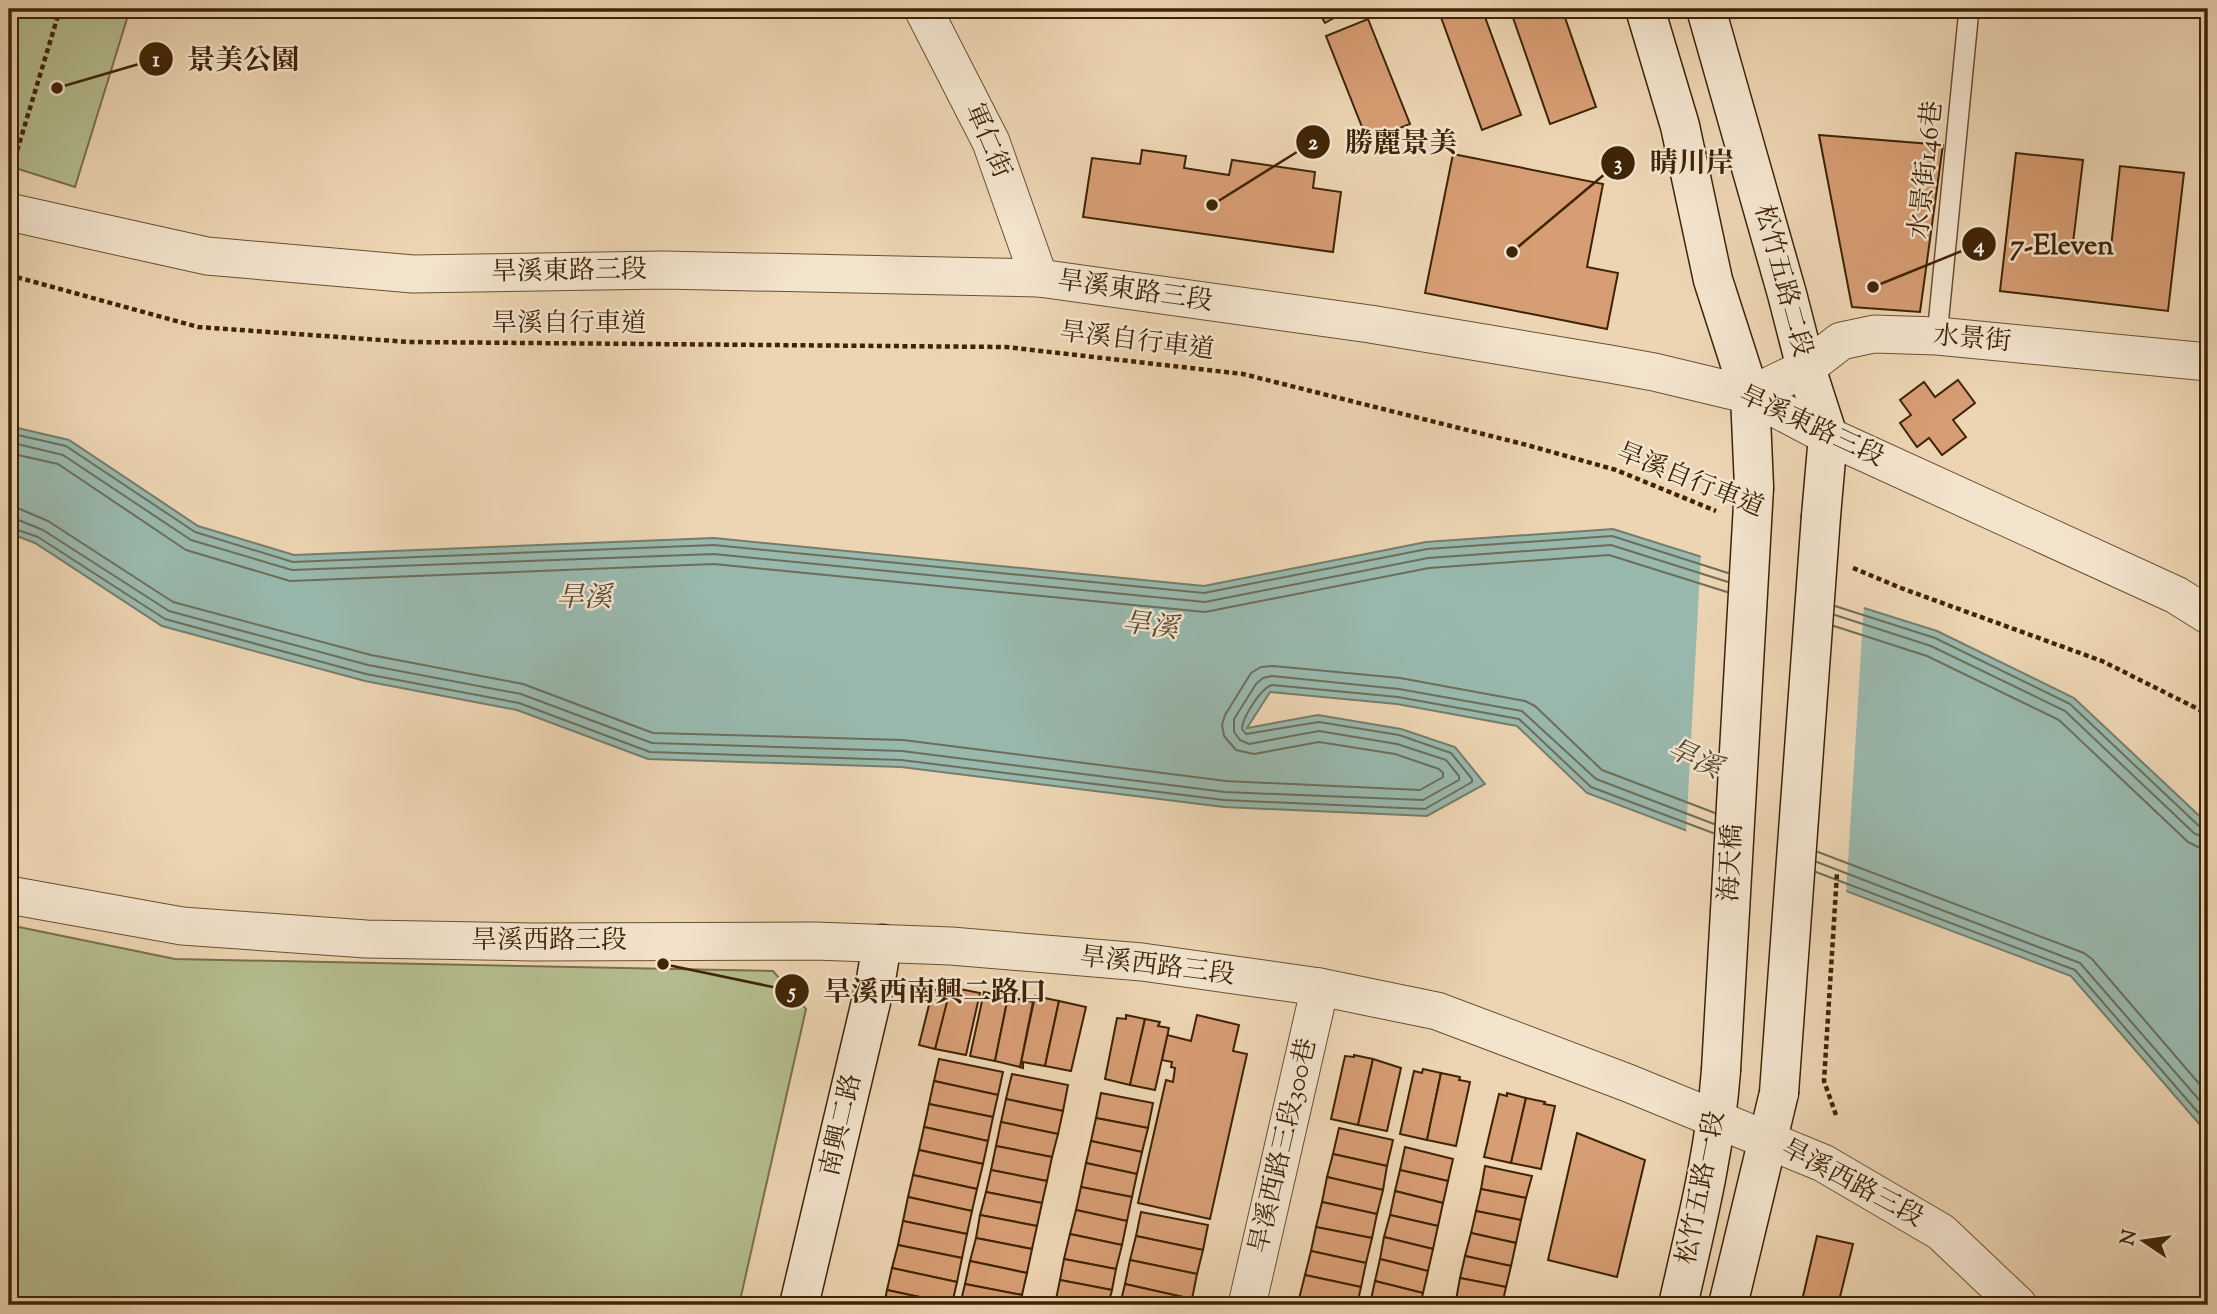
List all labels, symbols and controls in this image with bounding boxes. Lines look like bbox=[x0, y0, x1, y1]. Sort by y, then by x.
callout: 景美公園 bbox=[138, 34, 313, 83]
text: 景美公園 bbox=[187, 42, 299, 82]
text: 1 bbox=[152, 46, 160, 76]
street label: 軍仁街 bbox=[955, 98, 1019, 184]
street label: 水景街146巷 bbox=[1901, 99, 1953, 241]
callout: 勝麗景美 bbox=[1296, 117, 1471, 166]
text: 勝麗景美 bbox=[1345, 125, 1457, 165]
text: 2 bbox=[1308, 129, 1318, 159]
callout: 晴川岸 bbox=[1601, 138, 1748, 187]
text: 晴川岸 bbox=[1650, 145, 1734, 185]
text: 3 bbox=[1614, 150, 1622, 180]
street label: 松竹五路二段 bbox=[1744, 201, 1820, 361]
callout: 7-Eleven bbox=[1961, 220, 2128, 269]
text: 7-Eleven bbox=[2010, 227, 2114, 267]
text: 4 bbox=[1973, 232, 1985, 262]
street label: 旱溪東路三段 bbox=[491, 252, 647, 292]
street label: 旱溪東路三段 bbox=[1055, 263, 1215, 321]
street label: 旱溪自行車道 bbox=[491, 306, 647, 343]
street label: 旱溪自行車道 bbox=[1057, 314, 1217, 370]
street label: 水景街 bbox=[1932, 318, 2012, 362]
street label: 旱溪東路三段 bbox=[1732, 377, 1890, 477]
street label: 旱溪自行車道 bbox=[1611, 435, 1769, 527]
water label: 旱溪 bbox=[556, 579, 615, 619]
water label: 旱溪 bbox=[1120, 604, 1183, 651]
water label: 旱溪 bbox=[1660, 730, 1731, 791]
street label: 海天橋 bbox=[1711, 823, 1753, 903]
street label: 旱溪西路三段 bbox=[471, 923, 627, 960]
street label: 旱溪西路三段 bbox=[1077, 939, 1237, 995]
callout: 旱溪西南興二路口 bbox=[774, 967, 1061, 1016]
text: 旱溪西南興二路口 bbox=[823, 974, 1047, 1014]
text: 5 bbox=[786, 978, 796, 1008]
street label: 旱溪西路三段300巷 bbox=[1241, 1035, 1327, 1257]
street label: 南興二路 bbox=[812, 1070, 872, 1180]
street label: 松竹五路一段 bbox=[1669, 1108, 1735, 1268]
street label: 旱溪西路三段 bbox=[1774, 1131, 1930, 1237]
north arrow bbox=[2108, 1206, 2178, 1276]
text: N bbox=[2115, 1227, 2145, 1248]

